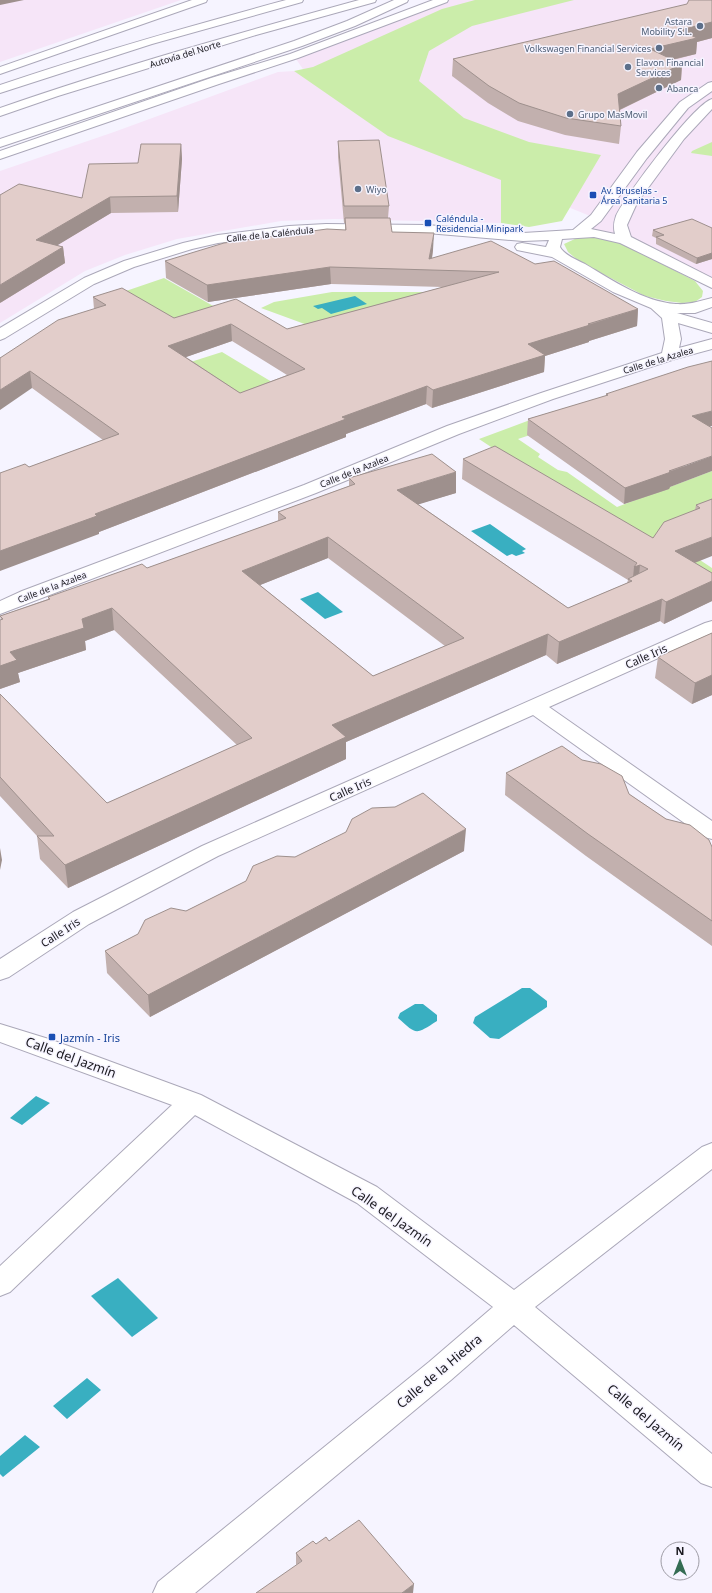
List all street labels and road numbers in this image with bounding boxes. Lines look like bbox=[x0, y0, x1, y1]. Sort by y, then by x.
street label: Autovía del Norte bbox=[148, 37, 222, 71]
street label: Calle de la Caléndula bbox=[226, 223, 314, 245]
street label: Calle de la Azalea bbox=[621, 343, 695, 377]
street label: Calle de la Azalea bbox=[318, 451, 390, 491]
street label: Calle de la Azalea bbox=[16, 568, 88, 606]
street label: Calle Iris bbox=[623, 640, 669, 672]
street label: Calle Iris bbox=[327, 773, 373, 805]
street label: Calle Iris bbox=[37, 914, 83, 950]
street label: Calle del Jazmín bbox=[23, 1032, 119, 1082]
street label: Calle del Jazmín bbox=[348, 1181, 436, 1251]
street label: Calle de la Hiedra bbox=[392, 1330, 486, 1412]
street label: Calle del Jazmín bbox=[604, 1379, 688, 1455]

